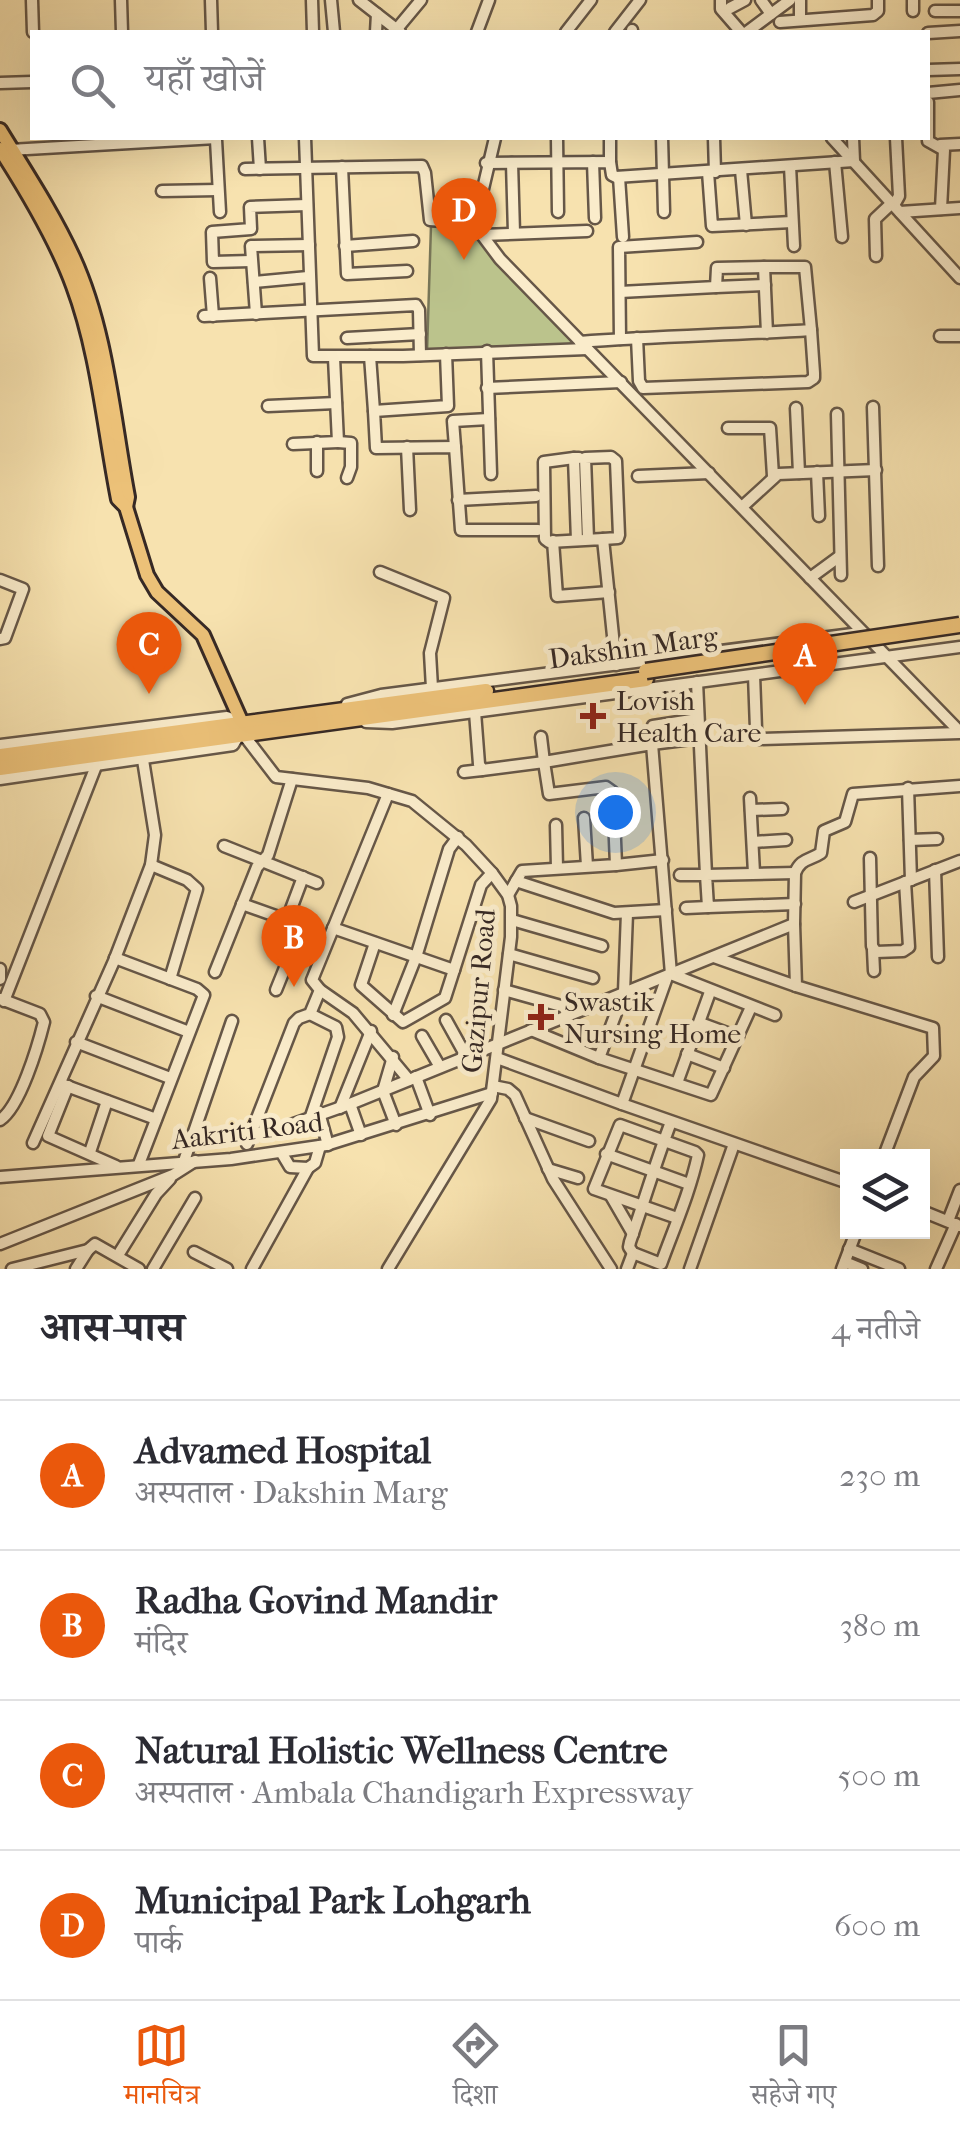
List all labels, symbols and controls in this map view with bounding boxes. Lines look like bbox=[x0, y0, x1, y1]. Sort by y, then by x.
search box bbox=[30, 30, 930, 140]
text: यहाँ खोजें bbox=[145, 56, 264, 101]
icon: search bbox=[65, 58, 120, 113]
pin: D bbox=[432, 178, 496, 260]
pin: C bbox=[116, 612, 182, 694]
street label: Dakshin Marg bbox=[546, 619, 721, 676]
pin: A bbox=[772, 622, 838, 705]
place label: Lovish Health Care bbox=[616, 684, 761, 749]
marker: Lovish Health Care bbox=[580, 703, 606, 729]
your location bbox=[590, 787, 641, 838]
pin: B bbox=[262, 904, 326, 987]
street label: Gazipur Road bbox=[455, 907, 502, 1074]
place label: Swastik Nursing Home bbox=[564, 985, 741, 1050]
marker: Swastik Nursing Home bbox=[528, 1004, 554, 1030]
street label: Aakriti Road bbox=[168, 1105, 325, 1156]
map controls bbox=[840, 1149, 930, 1239]
button: layers bbox=[840, 1149, 930, 1239]
text: आस-पास bbox=[40, 1303, 185, 1352]
text: 4 नतीजे bbox=[831, 1310, 920, 1347]
text: Advamed Hospital bbox=[135, 1428, 431, 1473]
text: A bbox=[62, 1457, 83, 1494]
text: 230 m bbox=[839, 1457, 920, 1494]
text: अस्पताल · Dakshin Marg bbox=[135, 1474, 447, 1511]
text: Radha Govind Mandir bbox=[135, 1578, 497, 1623]
text: B bbox=[62, 1607, 83, 1644]
text: 380 m bbox=[840, 1607, 920, 1644]
text: मंदिर bbox=[135, 1624, 187, 1661]
text: Natural Holistic Wellness Centre bbox=[135, 1728, 668, 1773]
text: C bbox=[62, 1757, 83, 1794]
text: 500 m bbox=[838, 1757, 920, 1794]
text: अस्पताल · Ambala Chandigarh Expressway bbox=[135, 1774, 693, 1811]
text: Municipal Park Lohgarh bbox=[135, 1878, 531, 1923]
text: D bbox=[60, 1907, 85, 1944]
text: 600 m bbox=[834, 1907, 920, 1944]
text: पार्क bbox=[135, 1924, 182, 1961]
tab: मानचित्र bbox=[124, 2018, 200, 2122]
tab: दिशा bbox=[448, 2018, 503, 2122]
tab: सहेजे गए bbox=[750, 2018, 836, 2122]

